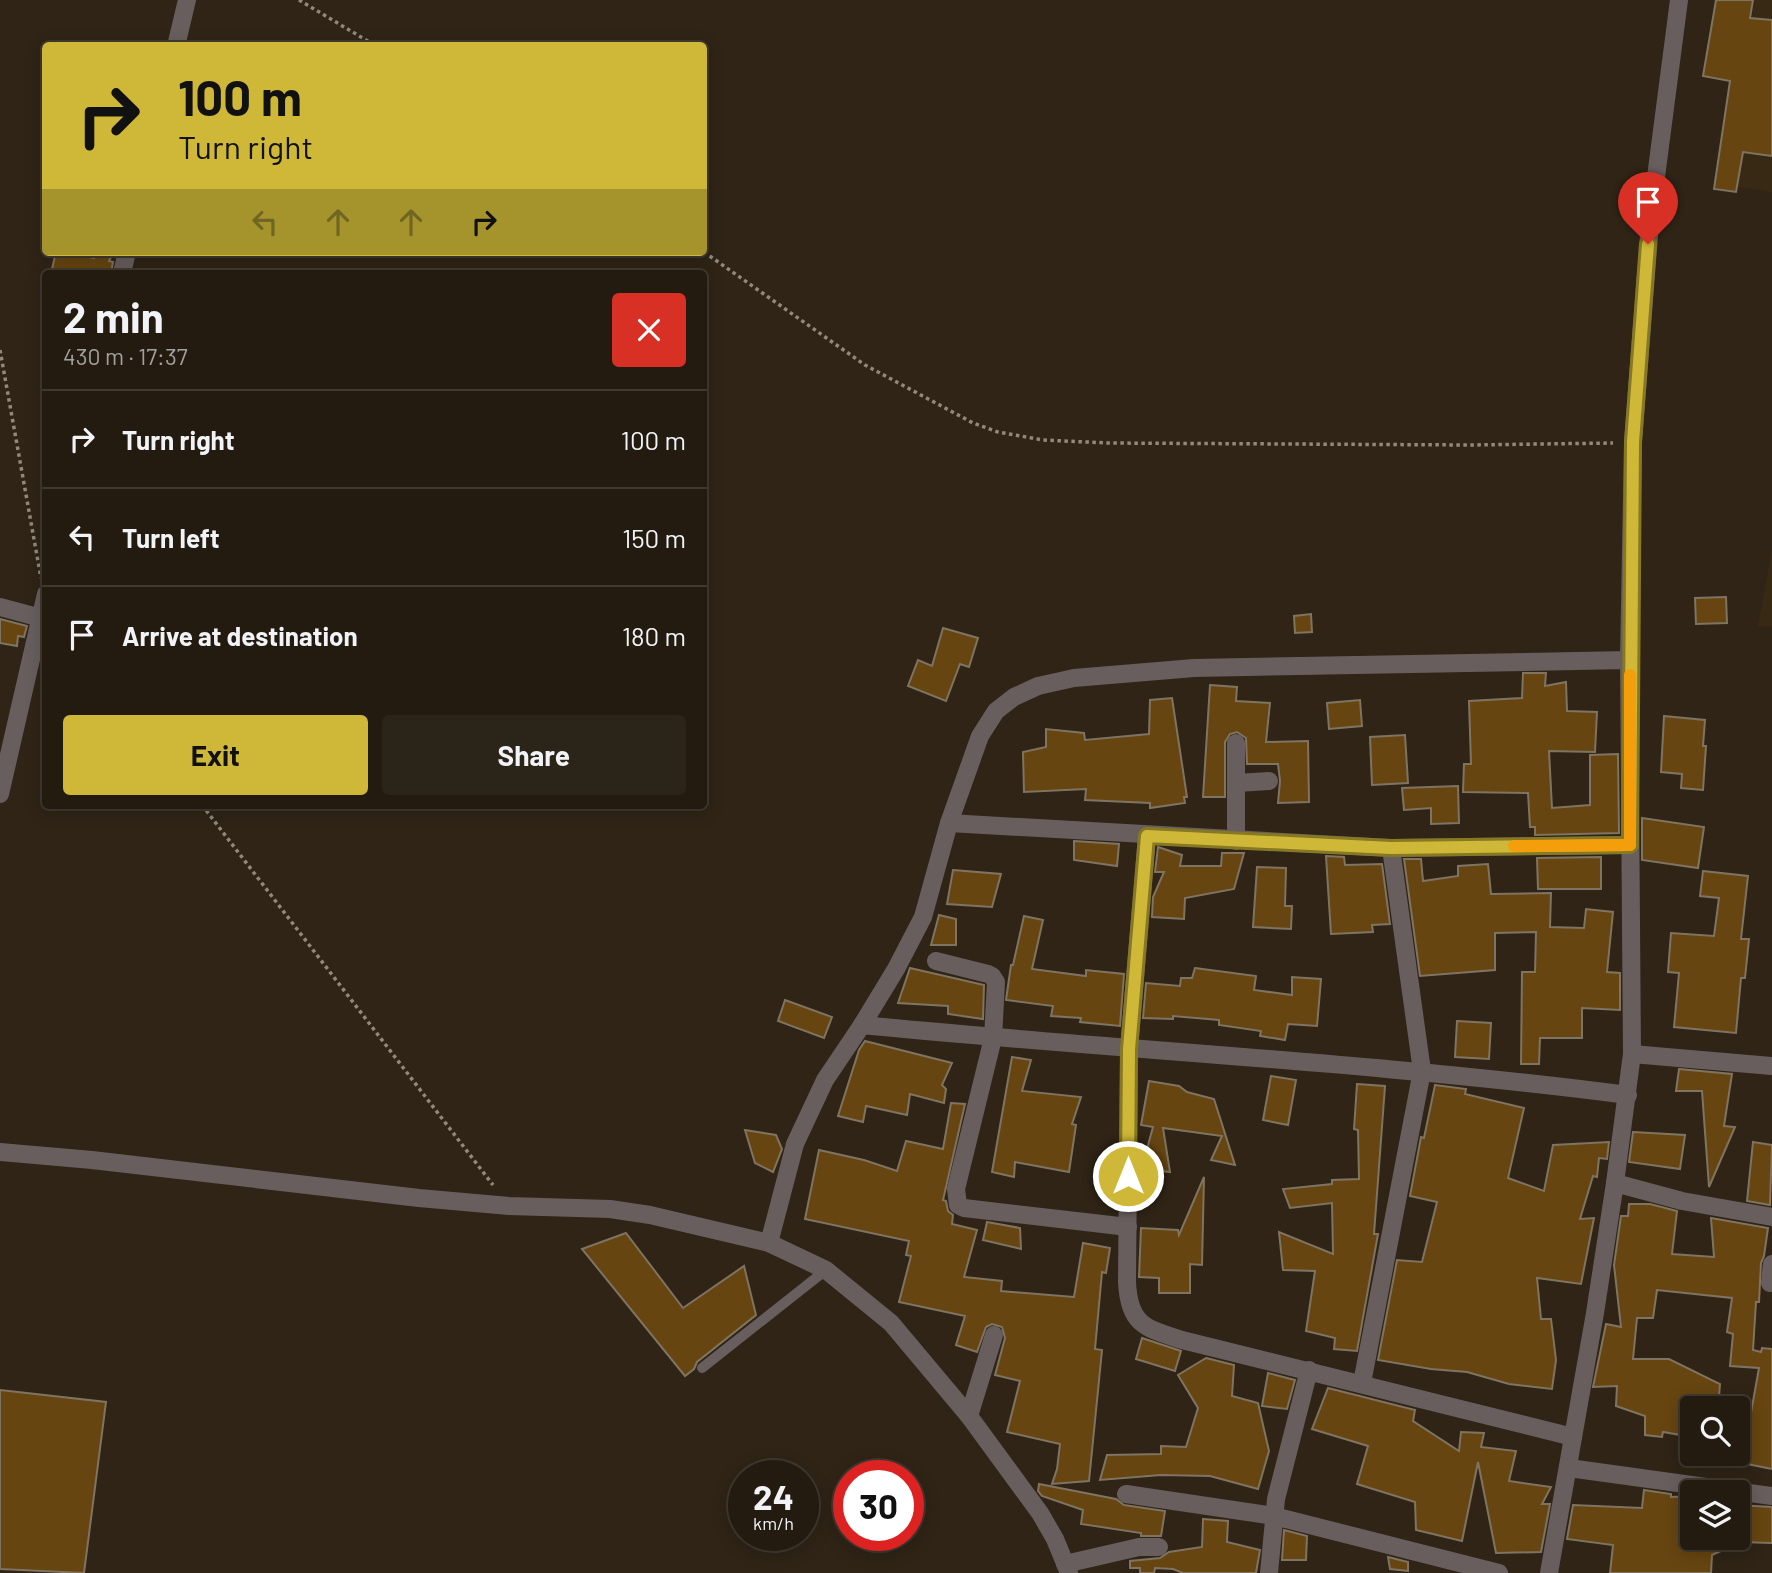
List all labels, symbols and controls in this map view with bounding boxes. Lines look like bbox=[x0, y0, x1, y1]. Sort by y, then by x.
text: 100 m bbox=[178, 67, 302, 126]
icon: right bbox=[63, 70, 154, 161]
text: Turn right bbox=[178, 127, 313, 165]
pin bbox=[1618, 172, 1678, 244]
icon: arrive bbox=[1629, 183, 1667, 221]
icon: left bbox=[246, 203, 284, 241]
icon: ahead bbox=[319, 203, 357, 241]
icon: ahead bbox=[392, 203, 430, 241]
icon: right bbox=[465, 203, 503, 241]
text: 2 min bbox=[63, 291, 164, 341]
button: close bbox=[612, 293, 686, 367]
text: 430 m · 17:37 bbox=[63, 342, 188, 370]
icon: right bbox=[63, 420, 101, 458]
text: Turn right bbox=[122, 424, 235, 455]
text: 100 m bbox=[621, 424, 686, 455]
icon: left bbox=[63, 518, 101, 556]
text: Turn left bbox=[122, 522, 220, 553]
text: 150 m bbox=[622, 522, 686, 553]
icon: arrive bbox=[63, 616, 101, 654]
text: Arrive at destination bbox=[122, 620, 358, 651]
text: 180 m bbox=[622, 620, 686, 651]
button: Exit bbox=[63, 715, 368, 795]
button: Share bbox=[382, 715, 686, 795]
position arrow bbox=[1091, 1139, 1165, 1213]
map controls bbox=[1680, 1396, 1750, 1550]
button: search bbox=[1680, 1396, 1750, 1466]
speed limit sign: 30 bbox=[833, 1460, 924, 1551]
text: 24 bbox=[753, 1475, 794, 1517]
button: layers bbox=[1680, 1480, 1750, 1550]
text: km/h bbox=[753, 1512, 794, 1534]

